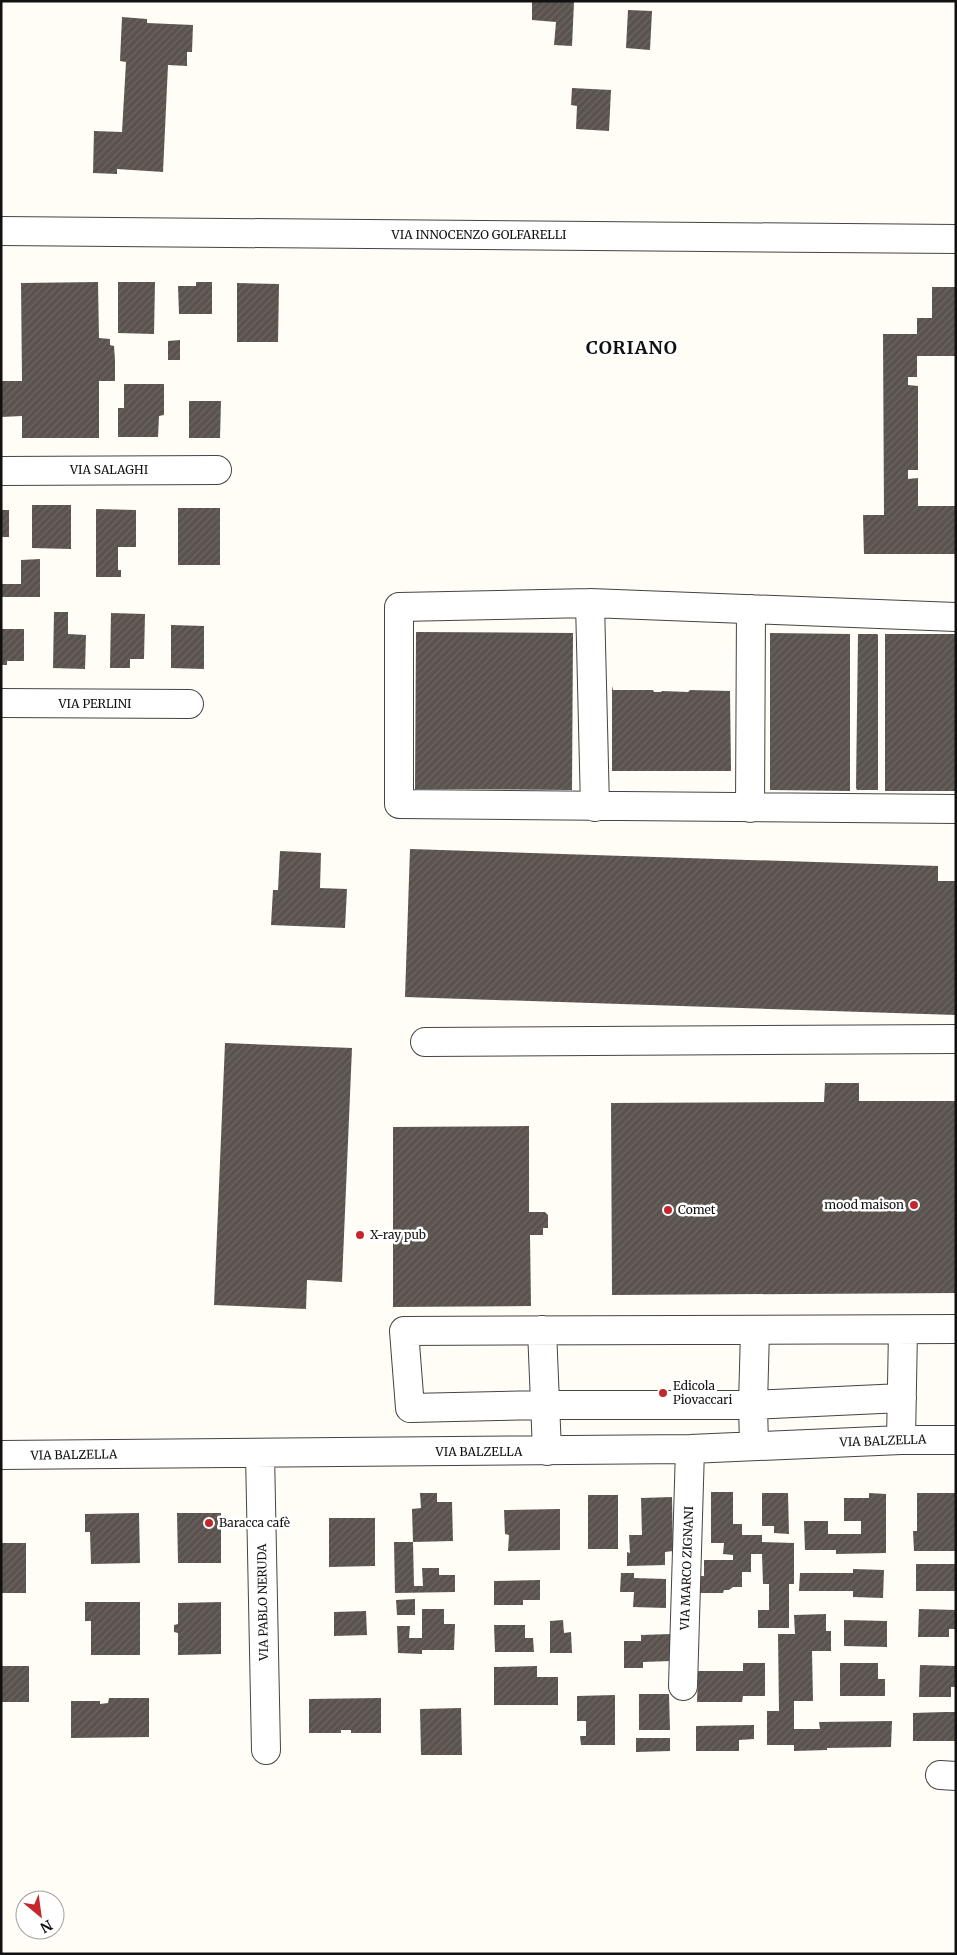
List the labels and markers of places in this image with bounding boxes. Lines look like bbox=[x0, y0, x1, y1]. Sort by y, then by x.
place label: mood maison bbox=[824, 1197, 904, 1212]
marker: mood maison bbox=[908, 1199, 920, 1211]
place label: Comet bbox=[678, 1202, 716, 1217]
marker: Comet bbox=[662, 1204, 674, 1216]
place label: X-ray pub bbox=[370, 1227, 426, 1242]
marker: X-ray pub bbox=[354, 1229, 366, 1241]
place label: Edicola Piovaccari bbox=[673, 1378, 733, 1407]
marker: Edicola Piovaccari bbox=[657, 1387, 669, 1399]
place label: Baracca cafè bbox=[219, 1515, 290, 1530]
marker: Baracca cafè bbox=[203, 1517, 215, 1529]

